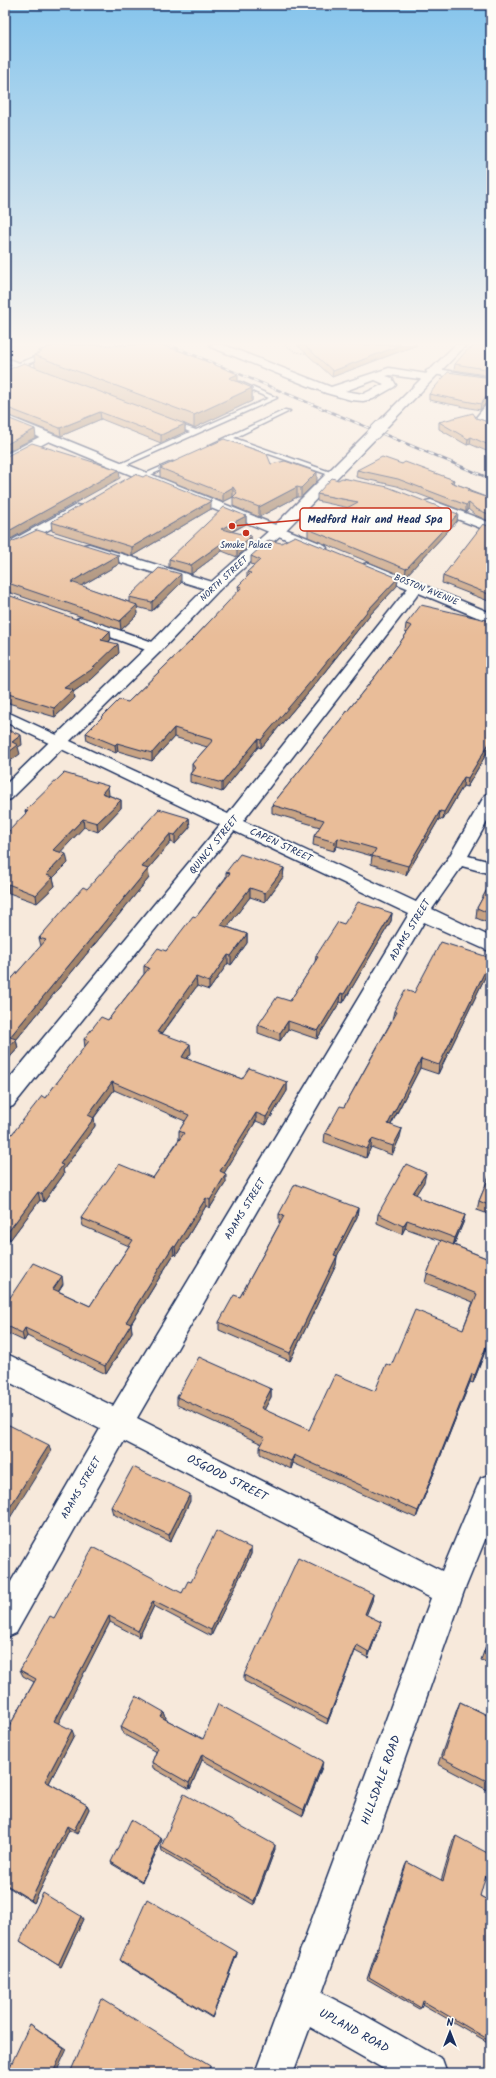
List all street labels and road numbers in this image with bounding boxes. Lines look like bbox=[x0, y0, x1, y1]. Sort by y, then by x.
street label: NORTH STREET bbox=[196, 552, 252, 605]
street label: BOSTON AVENUE bbox=[392, 570, 461, 610]
street label: QUINCY STREET bbox=[185, 811, 244, 878]
street label: CAPEN STREET bbox=[247, 823, 317, 867]
street label: ADAMS STREET bbox=[385, 895, 436, 964]
street label: ADAMS STREET bbox=[220, 1174, 271, 1243]
street label: OSGOOD STREET bbox=[183, 1449, 272, 1507]
street label: ADAMS STREET bbox=[57, 1453, 106, 1522]
street label: HILLSDALE ROAD bbox=[356, 1732, 406, 1827]
street label: UPLAND ROAD bbox=[315, 2004, 393, 2058]

